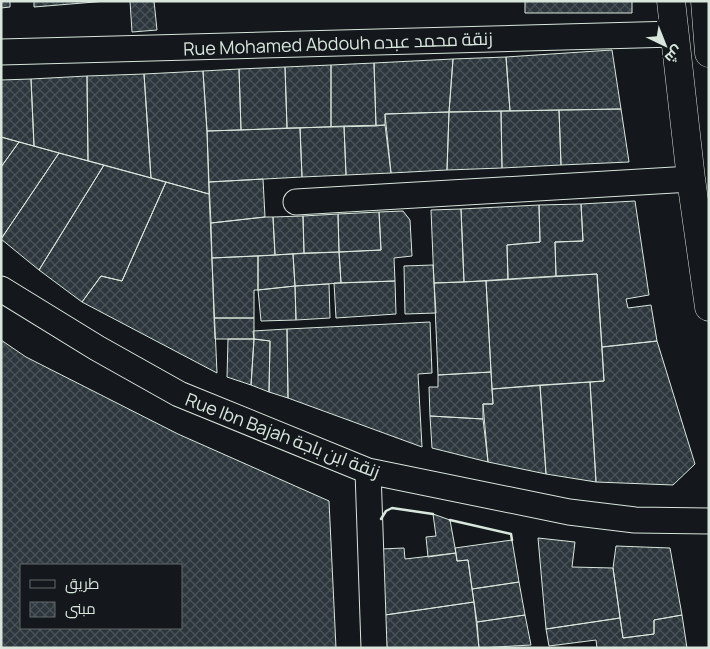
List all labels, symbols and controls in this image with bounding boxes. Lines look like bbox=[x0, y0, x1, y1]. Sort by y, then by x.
north arrow bbox=[640, 20, 690, 70]
street label: Rue Mohamed Abdouh زنقة محمد عبده bbox=[183, 26, 493, 60]
text: ش bbox=[661, 42, 687, 68]
street label: Rue Ibn Bajah زنقة ابن باجة bbox=[182, 387, 384, 483]
legend bbox=[20, 564, 182, 629]
text: طريق bbox=[65, 573, 99, 594]
text: مبنى bbox=[65, 598, 96, 619]

